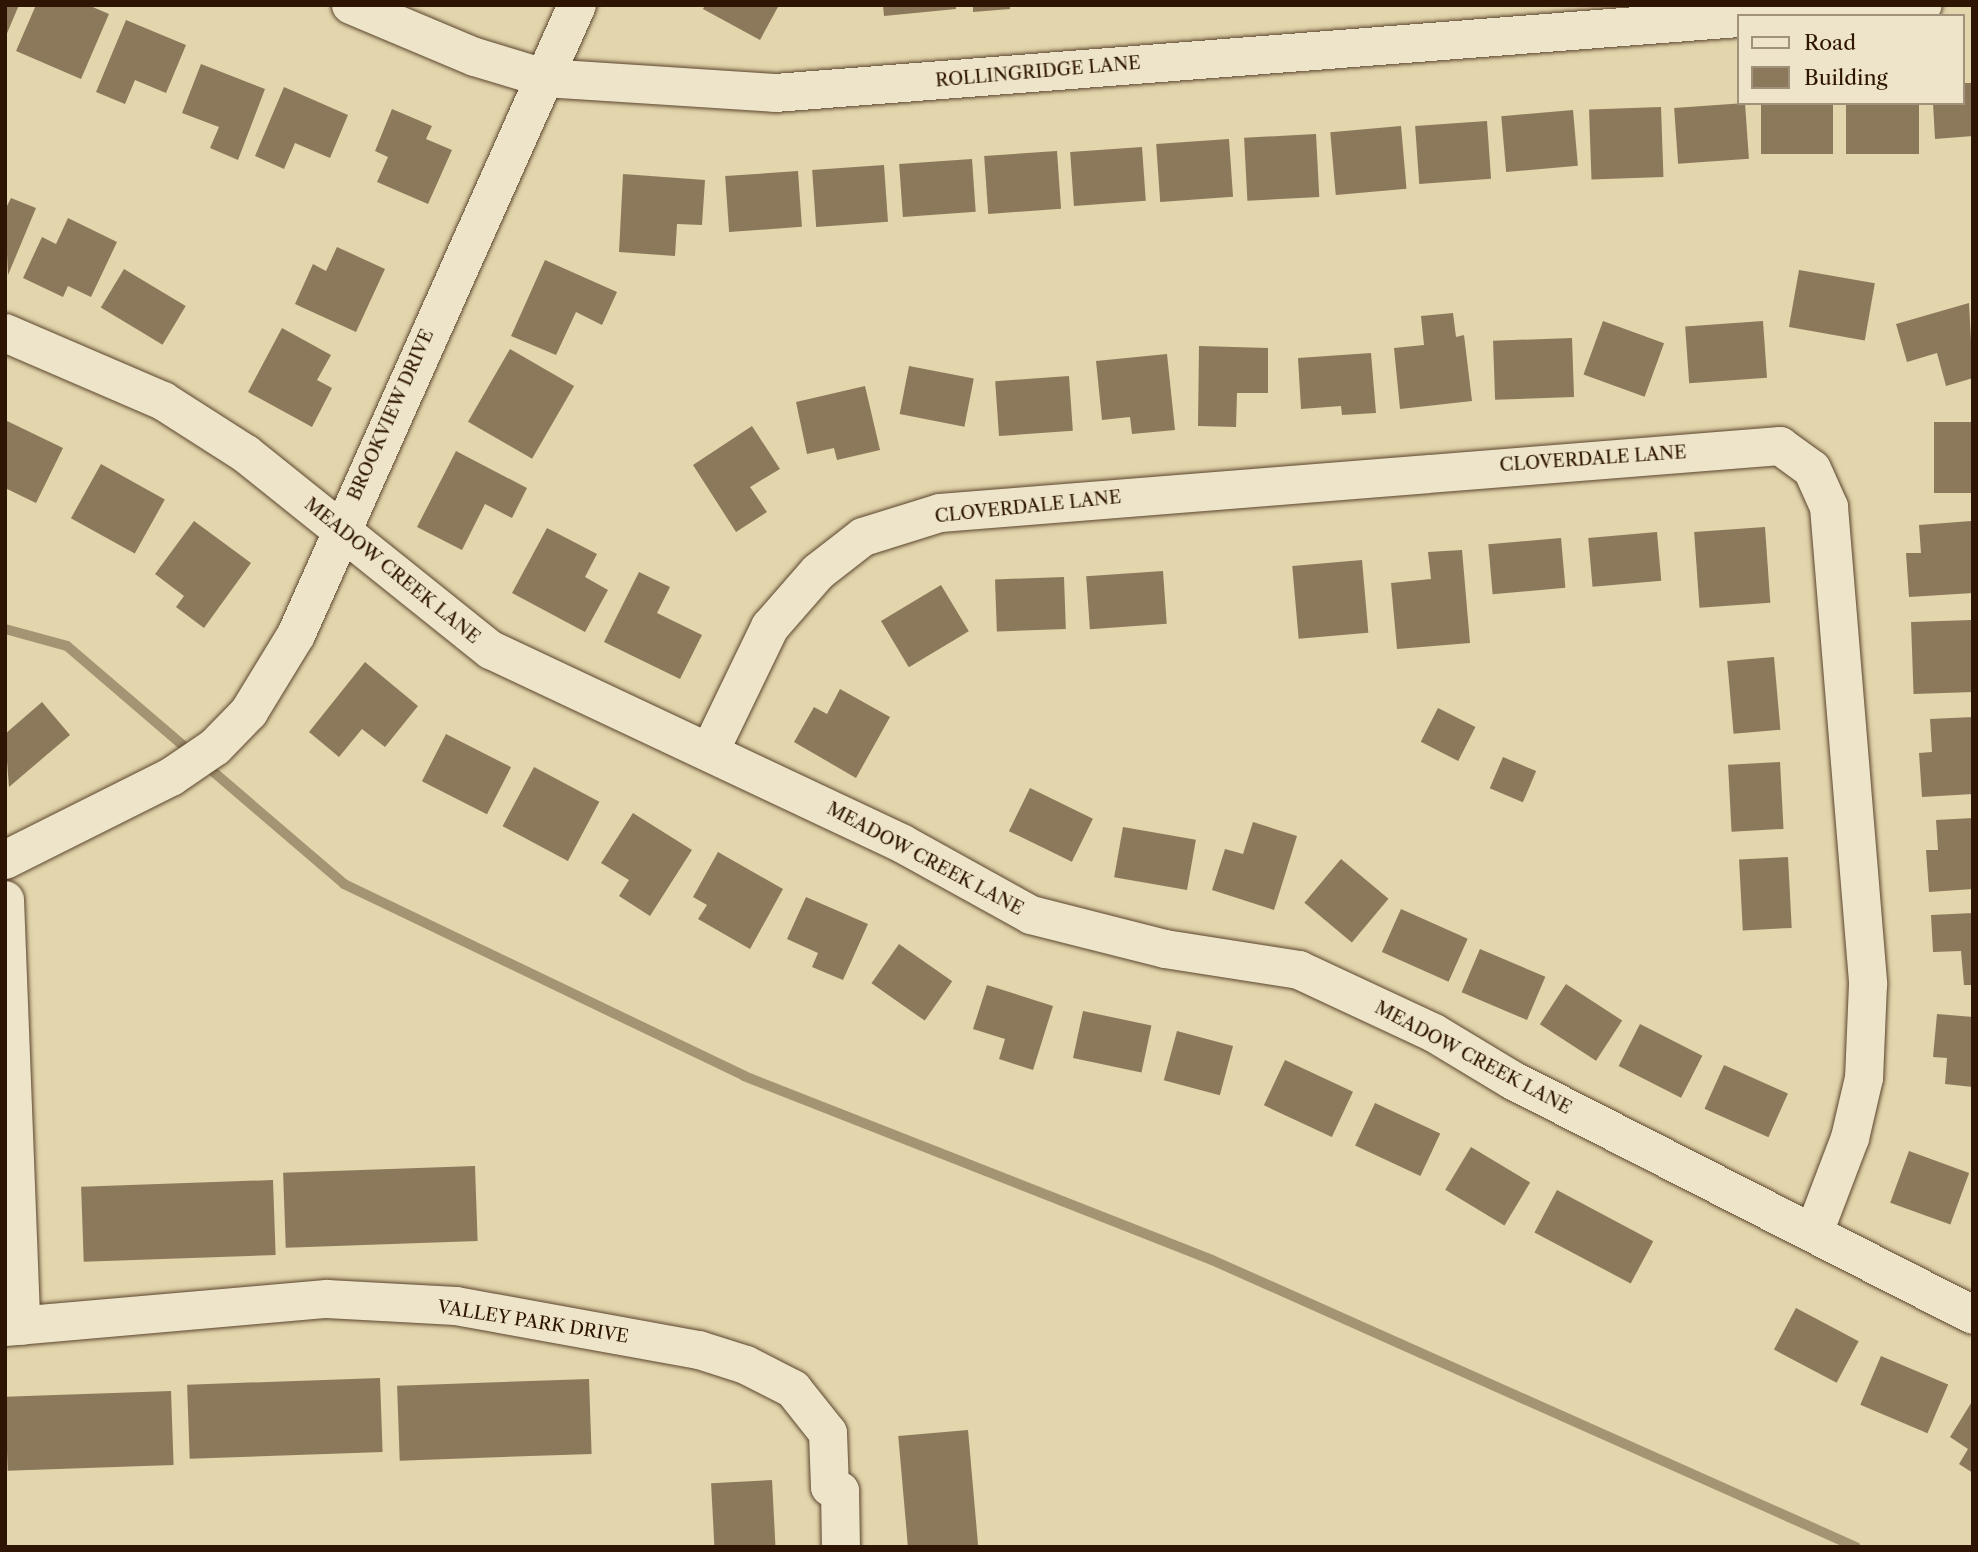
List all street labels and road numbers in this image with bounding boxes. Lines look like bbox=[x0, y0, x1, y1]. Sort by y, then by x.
street label: ROLLINGRIDGE LANE bbox=[934, 52, 1142, 92]
street label: BROOKVIEW DRIVE bbox=[343, 326, 439, 504]
street label: CLOVERDALE LANE bbox=[1499, 442, 1687, 476]
street label: CLOVERDALE LANE bbox=[934, 486, 1122, 528]
street label: MEADOW CREEK LANE bbox=[300, 493, 484, 649]
street label: MEADOW CREEK LANE bbox=[823, 798, 1027, 920]
street label: MEADOW CREEK LANE bbox=[1371, 997, 1575, 1119]
street label: VALLEY PARK DRIVE bbox=[435, 1296, 631, 1348]

